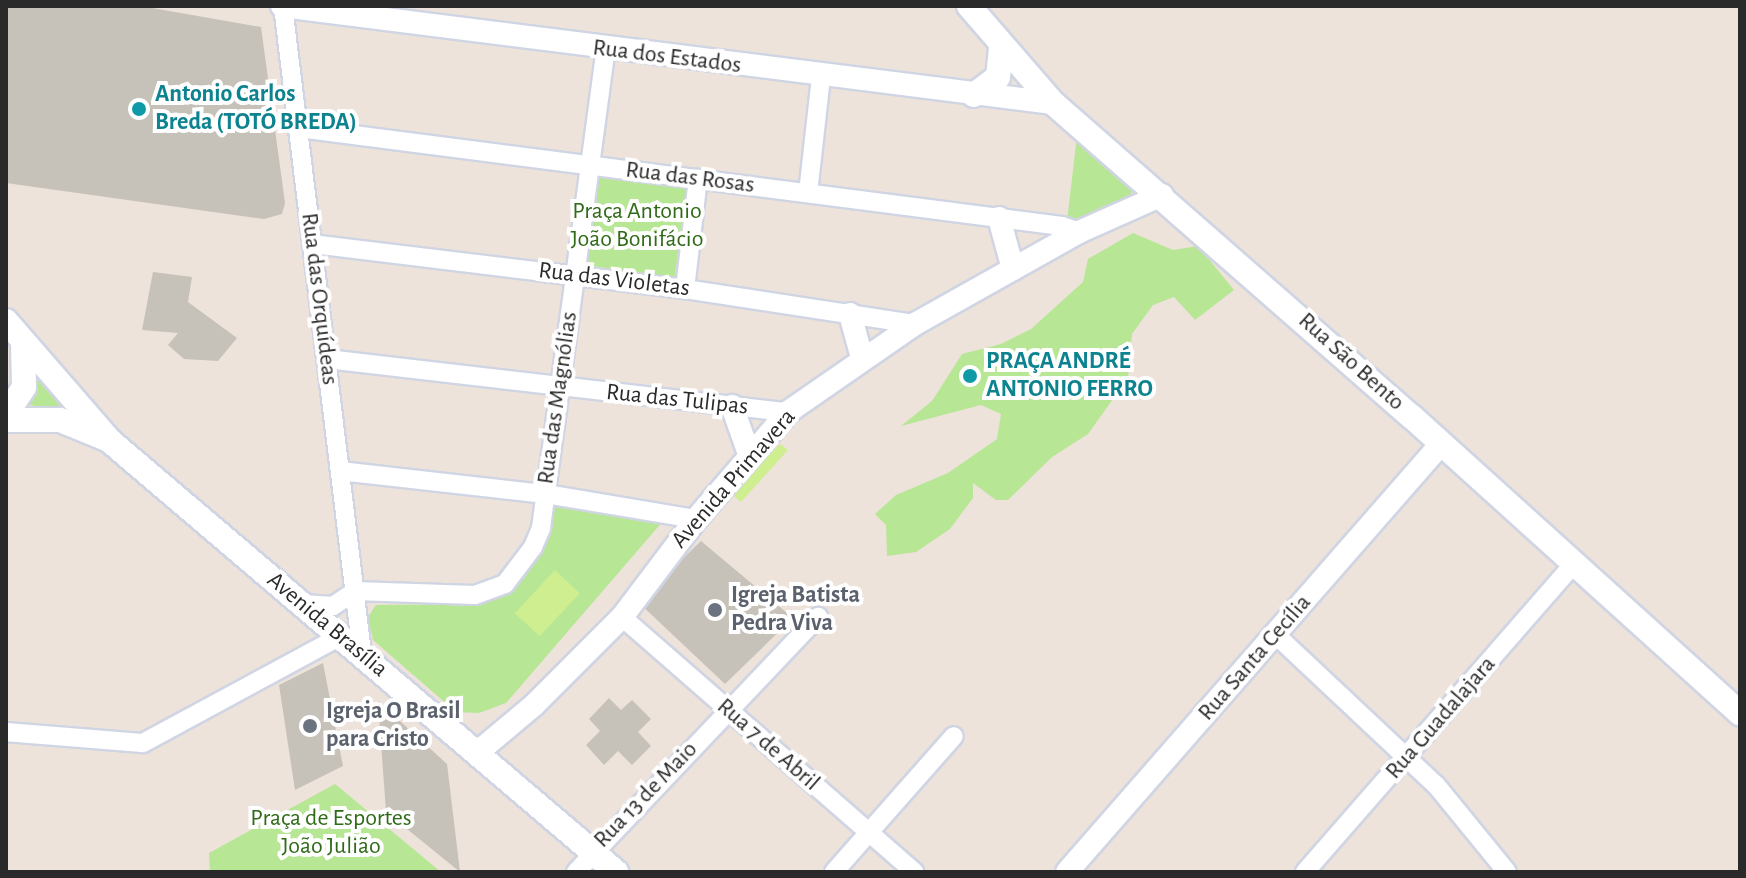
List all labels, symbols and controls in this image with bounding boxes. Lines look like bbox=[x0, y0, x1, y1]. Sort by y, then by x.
street label: Rua dos Estados bbox=[591, 34, 743, 80]
place label: Antonio Carlos Breda (TOTÓ BREDA) bbox=[155, 81, 357, 137]
marker: Antonio Carlos Breda (TOTÓ BREDA) bbox=[130, 100, 148, 118]
street label: Rua das Rosas bbox=[624, 156, 756, 200]
park label: Praça Antonio João Bonifácio bbox=[571, 198, 703, 254]
street label: Rua das Orquídeas bbox=[294, 211, 344, 387]
street label: Rua das Violetas bbox=[537, 256, 691, 304]
street label: Rua São Bento bbox=[1292, 307, 1410, 417]
street label: Rua das Magnólias bbox=[532, 310, 584, 486]
place label: PRAÇA ANDRÉ ANTONIO FERRO bbox=[986, 348, 1153, 404]
marker: PRAÇA ANDRÉ ANTONIO FERRO bbox=[961, 367, 979, 385]
street label: Rua das Tulipas bbox=[605, 378, 749, 422]
street label: Avenida Primavera bbox=[666, 403, 802, 555]
street label: Avenida Brasília bbox=[261, 566, 393, 684]
place label: Igreja Batista Pedra Viva bbox=[731, 582, 860, 638]
street label: Rua Santa Cecília bbox=[1192, 589, 1318, 727]
marker: Igreja Batista Pedra Viva bbox=[706, 601, 724, 619]
street label: Rua Guadalajara bbox=[1380, 651, 1502, 785]
street label: Rua 7 de Abril bbox=[711, 692, 825, 798]
place label: Igreja O Brasil para Cristo bbox=[326, 698, 461, 754]
marker: Igreja O Brasil para Cristo bbox=[301, 717, 319, 735]
street label: Rua 13 de Maio bbox=[588, 736, 704, 854]
park label: Praça de Esportes João Julião bbox=[250, 805, 412, 861]

